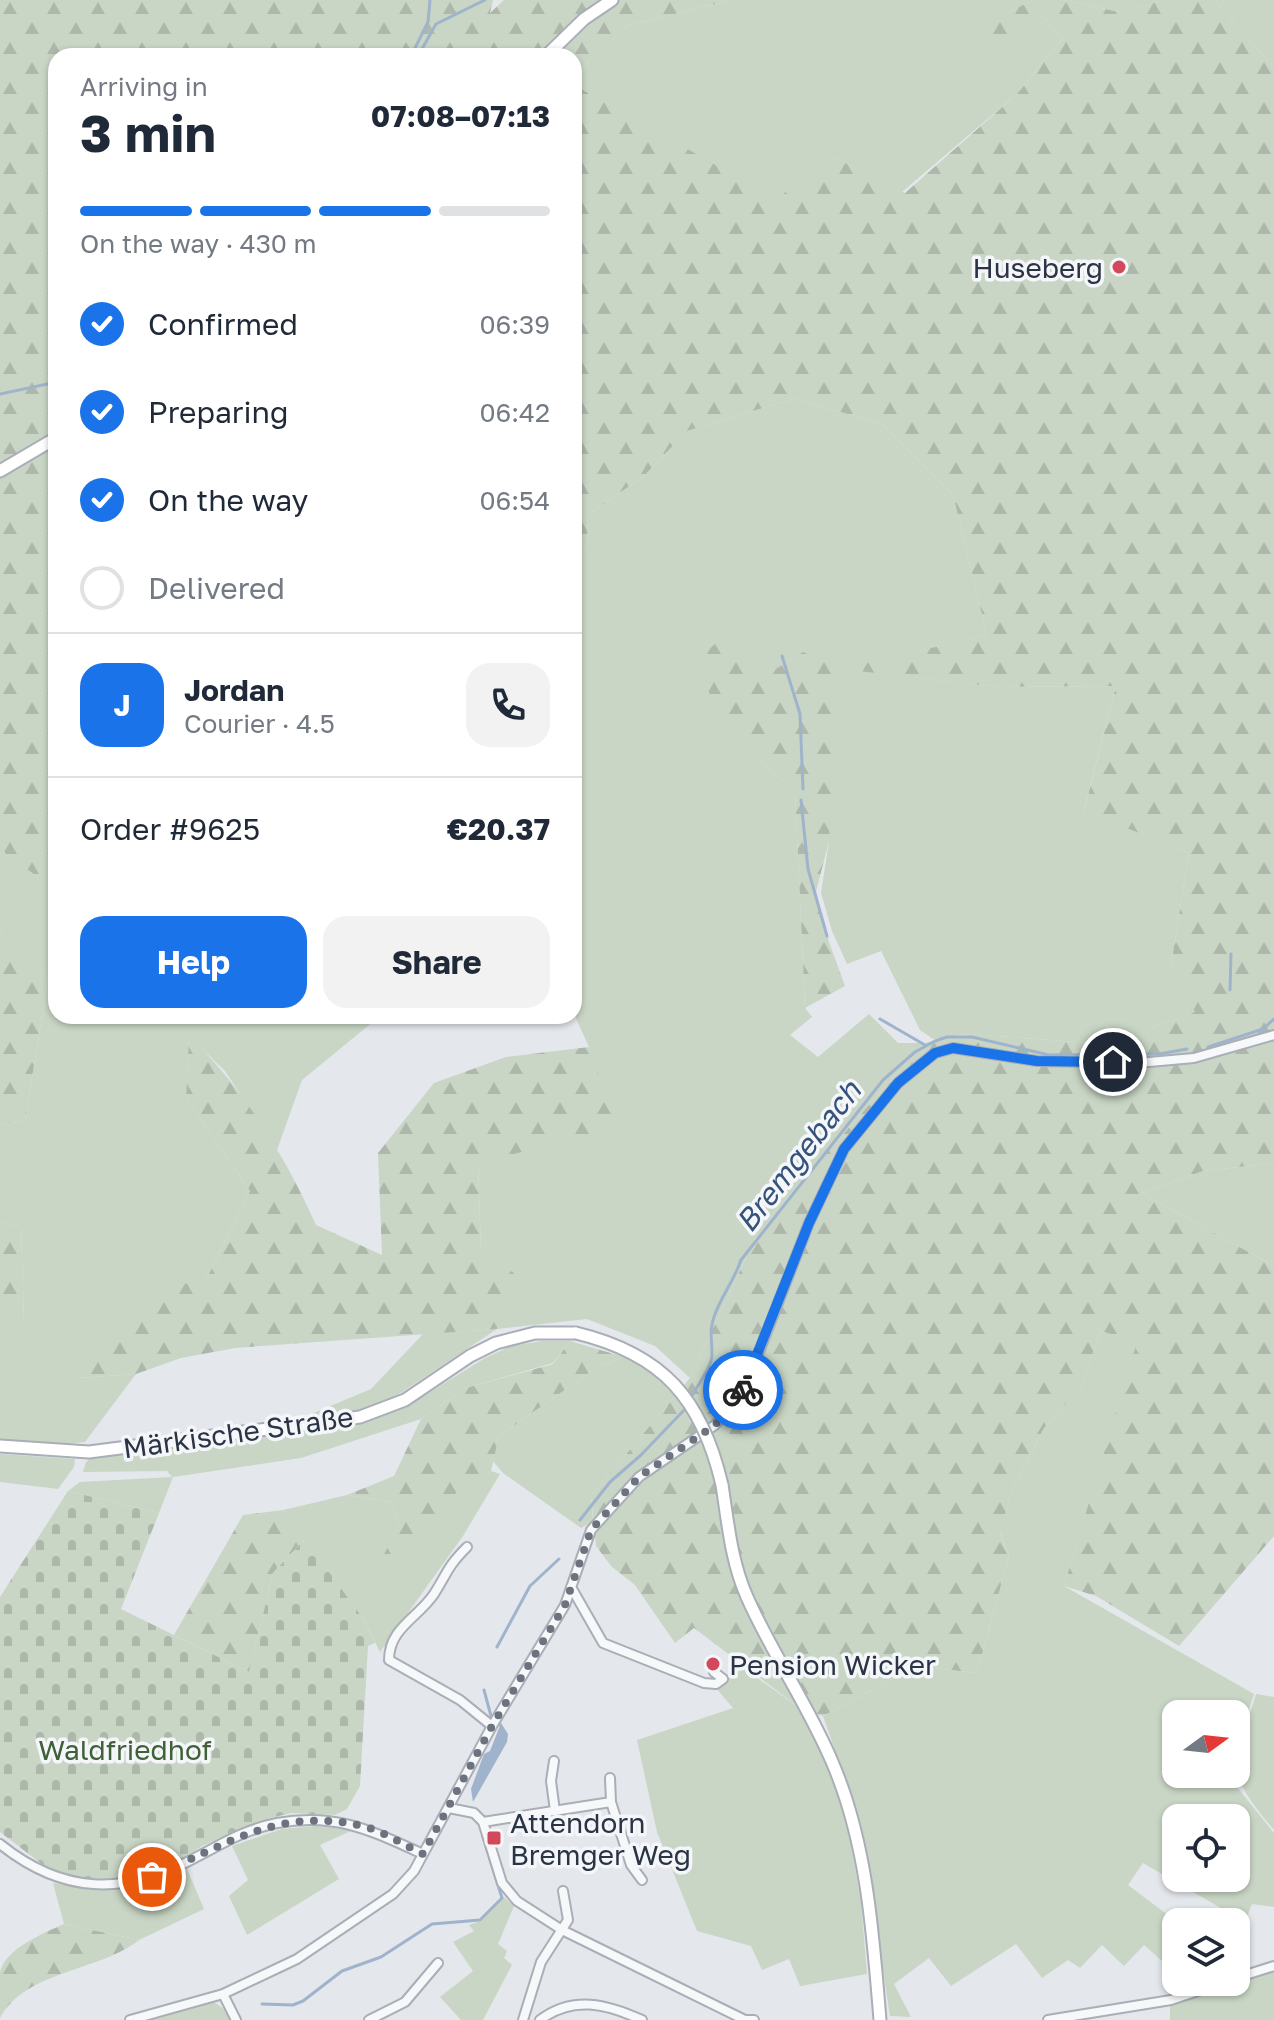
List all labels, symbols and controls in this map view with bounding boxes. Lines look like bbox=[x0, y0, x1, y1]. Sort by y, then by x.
text: Arriving in bbox=[80, 71, 208, 102]
text: 07:08–07:13 bbox=[371, 98, 550, 134]
text: 3 min bbox=[80, 101, 216, 163]
text: On the way · 430 m bbox=[80, 228, 316, 259]
place label: Huseberg bbox=[972, 251, 1103, 284]
marker: Huseberg bbox=[1110, 258, 1128, 276]
icon: check bbox=[80, 302, 124, 346]
text: Confirmed bbox=[148, 306, 298, 342]
text: 06:39 bbox=[479, 309, 550, 340]
icon: check bbox=[80, 390, 124, 434]
text: Preparing bbox=[148, 394, 289, 430]
text: 06:42 bbox=[479, 397, 550, 428]
icon: check bbox=[80, 478, 124, 522]
text: On the way bbox=[148, 482, 308, 518]
text: 06:54 bbox=[479, 485, 550, 516]
text: Delivered bbox=[148, 570, 285, 606]
button: phone bbox=[466, 663, 550, 747]
text: Jordan bbox=[184, 672, 284, 708]
text: J bbox=[113, 687, 131, 723]
text: Courier · 4.5 bbox=[184, 708, 335, 739]
text: Order #9625 bbox=[80, 811, 260, 847]
text: €20.37 bbox=[447, 811, 550, 847]
button: Help bbox=[80, 916, 307, 1008]
button: Share bbox=[323, 916, 550, 1008]
pin bbox=[1079, 1028, 1147, 1096]
icon: home bbox=[1091, 1040, 1135, 1084]
water label: Bremgebach bbox=[728, 1072, 869, 1239]
courier bbox=[703, 1350, 783, 1430]
icon: bike bbox=[721, 1368, 765, 1412]
street label: Märkische Straße bbox=[121, 1400, 355, 1464]
place label: Pension Wicker bbox=[729, 1648, 936, 1681]
marker: Pension Wicker bbox=[704, 1655, 722, 1673]
north arrow bbox=[1162, 1700, 1250, 1788]
map controls bbox=[1162, 1700, 1250, 1996]
park label: Waldfriedhof bbox=[38, 1733, 212, 1766]
button: locate bbox=[1162, 1804, 1250, 1892]
place label: Attendorn Bremger Weg bbox=[510, 1806, 691, 1871]
marker: Attendorn Bremger Weg bbox=[485, 1829, 503, 1847]
pin bbox=[118, 1843, 186, 1911]
icon: bag bbox=[130, 1855, 174, 1899]
button: layers bbox=[1162, 1908, 1250, 1996]

